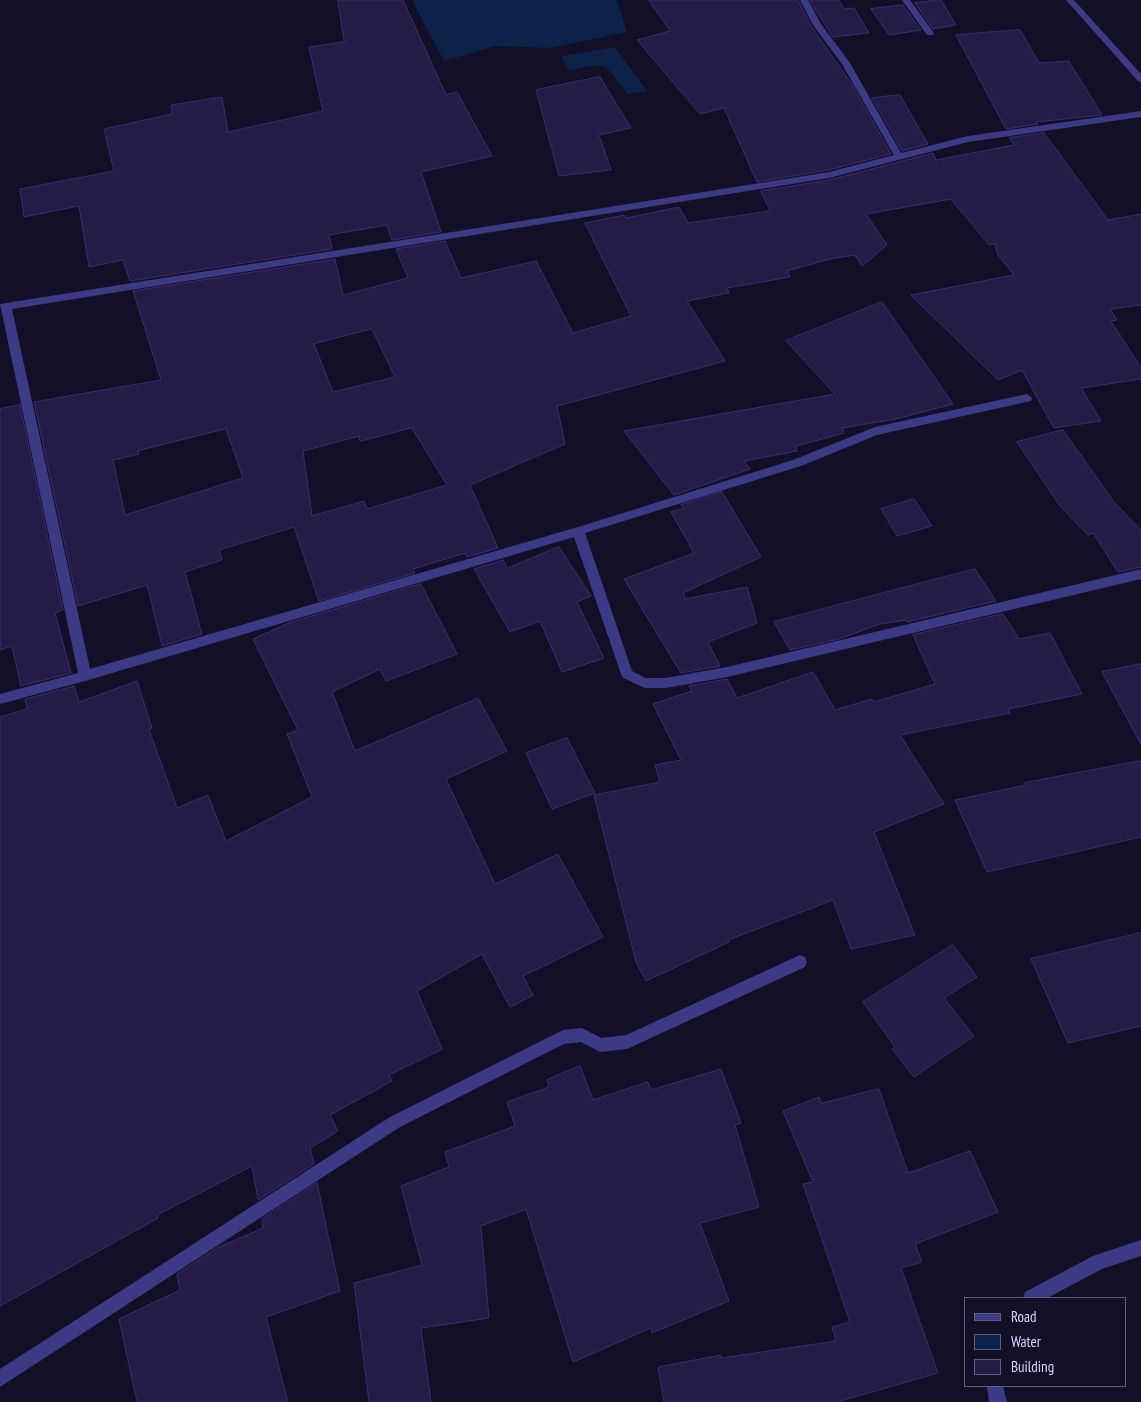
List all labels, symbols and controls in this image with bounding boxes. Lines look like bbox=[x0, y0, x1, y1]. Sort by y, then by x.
legend bbox=[964, 1297, 1126, 1387]
text: Road bbox=[1011, 1307, 1037, 1326]
text: Water bbox=[1011, 1332, 1041, 1351]
text: Building bbox=[1011, 1357, 1054, 1376]

